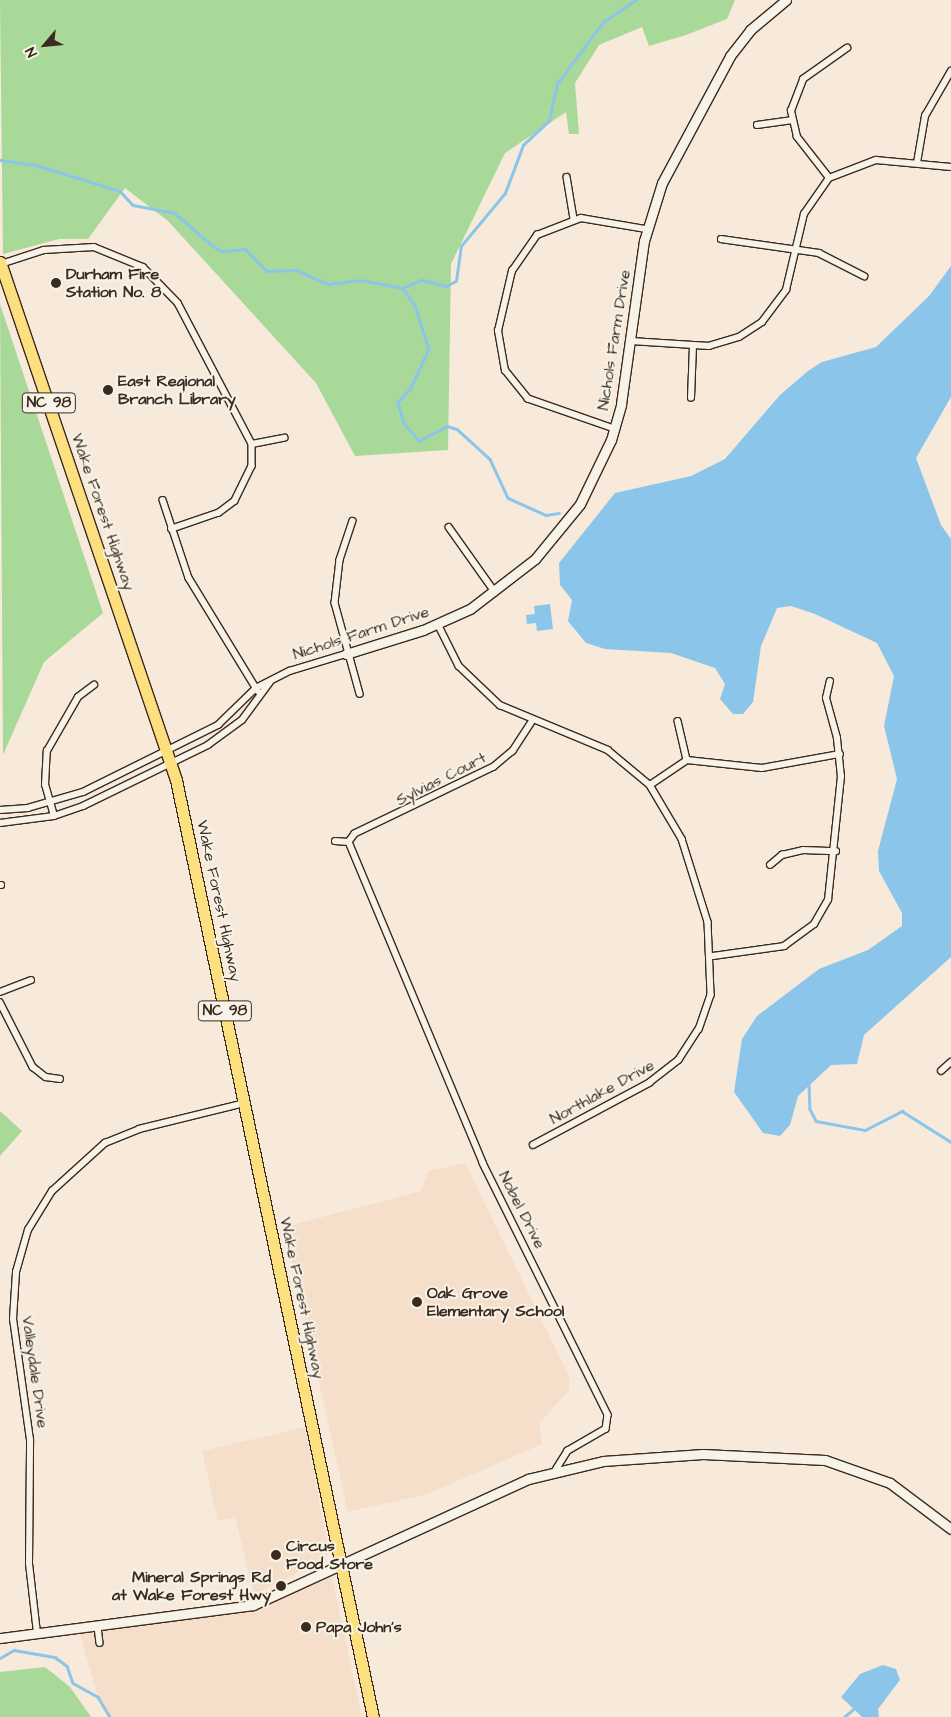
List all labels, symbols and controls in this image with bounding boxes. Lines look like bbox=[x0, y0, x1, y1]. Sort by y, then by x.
north arrow bbox=[20, 20, 70, 70]
text: N bbox=[21, 43, 43, 61]
place label: Durham Fire Station No. 8 bbox=[66, 264, 161, 302]
street label: Nichols Farm Drive bbox=[593, 268, 635, 412]
marker: Durham Fire Station No. 8 bbox=[50, 277, 62, 289]
place label: East Regional Branch Library bbox=[118, 371, 236, 409]
marker: East Regional Branch Library bbox=[102, 384, 114, 396]
road number: NC 98 bbox=[22, 390, 76, 416]
street label: Wake Forest Highway bbox=[67, 431, 139, 593]
street label: Nichols Farm Drive bbox=[291, 602, 431, 664]
street label: Sylvias Court bbox=[393, 748, 489, 810]
street label: Wake Forest Highway bbox=[192, 818, 246, 984]
road number: NC 98 bbox=[198, 998, 252, 1024]
street label: Northlake Drive bbox=[546, 1055, 658, 1129]
street label: Nobel Drive bbox=[494, 1168, 550, 1252]
street label: Wake Forest Highway bbox=[275, 1215, 329, 1381]
place label: Oak Grove Elementary School bbox=[427, 1283, 564, 1321]
marker: Oak Grove Elementary School bbox=[411, 1296, 423, 1308]
street label: Valleydale Drive bbox=[18, 1315, 52, 1429]
place label: Circus Food Store bbox=[286, 1536, 373, 1574]
marker: Circus Food Store bbox=[270, 1549, 282, 1561]
place label: Mineral Springs Rd at Wake Forest Hwy bbox=[112, 1567, 271, 1605]
marker: Mineral Springs Rd at Wake Forest Hwy bbox=[275, 1580, 287, 1592]
place label: Papa John's bbox=[316, 1617, 402, 1637]
marker: Papa John's bbox=[300, 1621, 312, 1633]

